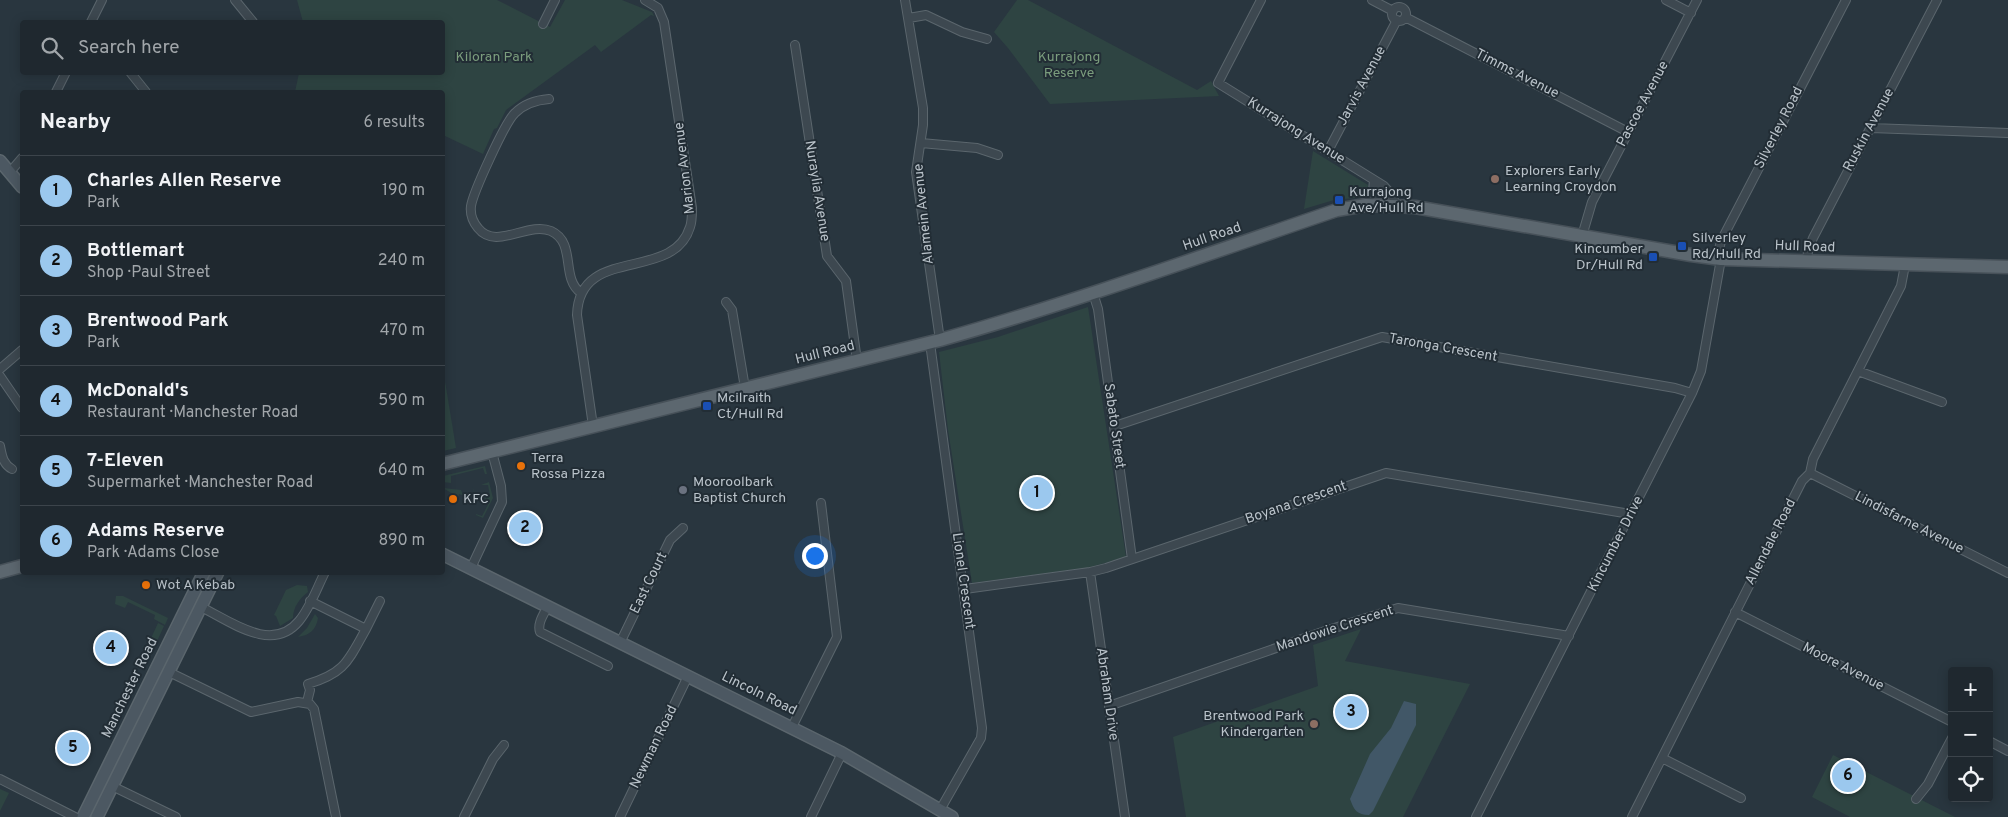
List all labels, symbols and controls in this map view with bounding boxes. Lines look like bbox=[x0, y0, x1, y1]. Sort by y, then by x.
search box bbox=[20, 20, 445, 75]
icon: search bbox=[38, 34, 66, 62]
text: Search here bbox=[78, 36, 180, 60]
street label: Jarvis Avenue bbox=[1334, 43, 1390, 129]
street label: Timms Avenue bbox=[1472, 46, 1562, 102]
park label: Kiloran Park bbox=[456, 49, 533, 66]
park label: Kurrajong Reserve bbox=[1038, 49, 1100, 82]
street label: Pascoe Avenue bbox=[1613, 58, 1673, 150]
street label: Silverley Road bbox=[1751, 84, 1807, 172]
street label: Ruskin Avenue bbox=[1840, 85, 1898, 175]
street label: Kurrajong Avenue bbox=[1244, 94, 1348, 168]
text: Nearby bbox=[40, 109, 111, 136]
text: 6 results bbox=[363, 113, 425, 133]
street label: Marion Avenue bbox=[671, 121, 699, 215]
street label: Nuraylia Avenue bbox=[801, 139, 833, 243]
street label: Alamein Avenue bbox=[910, 163, 938, 265]
place label: Explorers Early Learning Croydon bbox=[1505, 163, 1617, 196]
text: Charles Allen Reserve bbox=[87, 169, 281, 193]
marker: Explorers Early Learning Croydon bbox=[1489, 173, 1501, 185]
text: 1 bbox=[53, 181, 59, 201]
text: 190 m bbox=[382, 181, 425, 201]
place label: Kurrajong Ave/Hull Rd bbox=[1349, 184, 1424, 217]
text: Park bbox=[87, 193, 120, 213]
marker: Kurrajong Ave/Hull Rd bbox=[1333, 194, 1345, 206]
street label: Hull Road bbox=[1181, 219, 1243, 255]
place label: Silverley Rd/Hull Rd bbox=[1692, 230, 1761, 263]
street label: Hull Road bbox=[1774, 237, 1836, 257]
text: Bottlemart bbox=[87, 239, 185, 263]
marker: Silverley Rd/Hull Rd bbox=[1676, 240, 1688, 252]
place label: Kincumber Dr/Hull Rd bbox=[1574, 241, 1644, 274]
text: 2 bbox=[51, 251, 61, 271]
text: 240 m bbox=[378, 251, 425, 271]
marker: Kincumber Dr/Hull Rd bbox=[1647, 251, 1659, 263]
text: Shop · Paul Street bbox=[87, 263, 210, 283]
text: Brentwood Park bbox=[87, 309, 229, 333]
text: 3 bbox=[51, 321, 61, 341]
text: 470 m bbox=[380, 321, 425, 341]
street label: Taronga Crescent bbox=[1387, 330, 1499, 366]
text: Park bbox=[87, 333, 120, 353]
street label: Hull Road bbox=[793, 337, 857, 369]
text: McDonald's bbox=[87, 379, 189, 403]
street label: Sabato Street bbox=[1100, 382, 1128, 470]
place label: Mcilraith Ct/Hull Rd bbox=[717, 390, 783, 423]
text: 4 bbox=[51, 391, 61, 411]
text: 590 m bbox=[378, 391, 425, 411]
marker: Mcilraith Ct/Hull Rd bbox=[701, 400, 713, 412]
text: Restaurant · Manchester Road bbox=[87, 403, 298, 423]
text: 7-Eleven bbox=[87, 449, 164, 473]
place label: Terra Rossa Pizza bbox=[531, 450, 605, 483]
marker: Terra Rossa Pizza bbox=[515, 460, 527, 472]
text: 5 bbox=[51, 461, 61, 481]
text: 640 m bbox=[378, 461, 425, 481]
text: Supermarket · Manchester Road bbox=[87, 473, 313, 493]
place label: Mooroolbark Baptist Church bbox=[693, 474, 786, 507]
pin: 1 bbox=[1021, 474, 1053, 512]
street label: Boyana Crescent bbox=[1243, 478, 1349, 528]
marker: Mooroolbark Baptist Church bbox=[677, 484, 689, 496]
street label: Lindisfarne Avenue bbox=[1852, 488, 1966, 558]
place label: KFC bbox=[463, 491, 489, 508]
marker: KFC bbox=[447, 493, 459, 505]
street label: Kincumber Drive bbox=[1585, 493, 1647, 595]
street label: Allendale Road bbox=[1742, 496, 1800, 588]
pin: 2 bbox=[509, 509, 541, 547]
text: Adams Reserve bbox=[87, 519, 225, 543]
text: 6 bbox=[51, 531, 61, 551]
text: 890 m bbox=[379, 531, 425, 551]
street label: Lionel Crescent bbox=[948, 532, 978, 630]
text: Park · Adams Close bbox=[87, 543, 219, 563]
your location bbox=[802, 543, 828, 569]
street label: East Court bbox=[627, 549, 671, 617]
place label: Wot A Kebab bbox=[156, 577, 235, 594]
marker: Wot A Kebab bbox=[140, 579, 152, 591]
street label: Mandowie Crescent bbox=[1274, 602, 1396, 656]
pin: 4 bbox=[95, 629, 127, 667]
street label: Manchester Road bbox=[98, 635, 162, 741]
street label: Moore Avenue bbox=[1799, 639, 1887, 695]
street label: Abraham Drive bbox=[1092, 646, 1122, 742]
map controls bbox=[1948, 667, 1993, 802]
button: + bbox=[1948, 667, 1993, 712]
street label: Lincoln Road bbox=[719, 668, 799, 720]
pin: 3 bbox=[1335, 693, 1367, 731]
street label: Newman Road bbox=[627, 703, 681, 791]
place label: Brentwood Park Kindergarten bbox=[1203, 708, 1304, 741]
button: − bbox=[1948, 712, 1993, 757]
marker: Brentwood Park Kindergarten bbox=[1308, 718, 1320, 730]
pin: 5 bbox=[57, 729, 89, 767]
pin: 6 bbox=[1832, 757, 1864, 795]
button: locate bbox=[1948, 757, 1993, 802]

